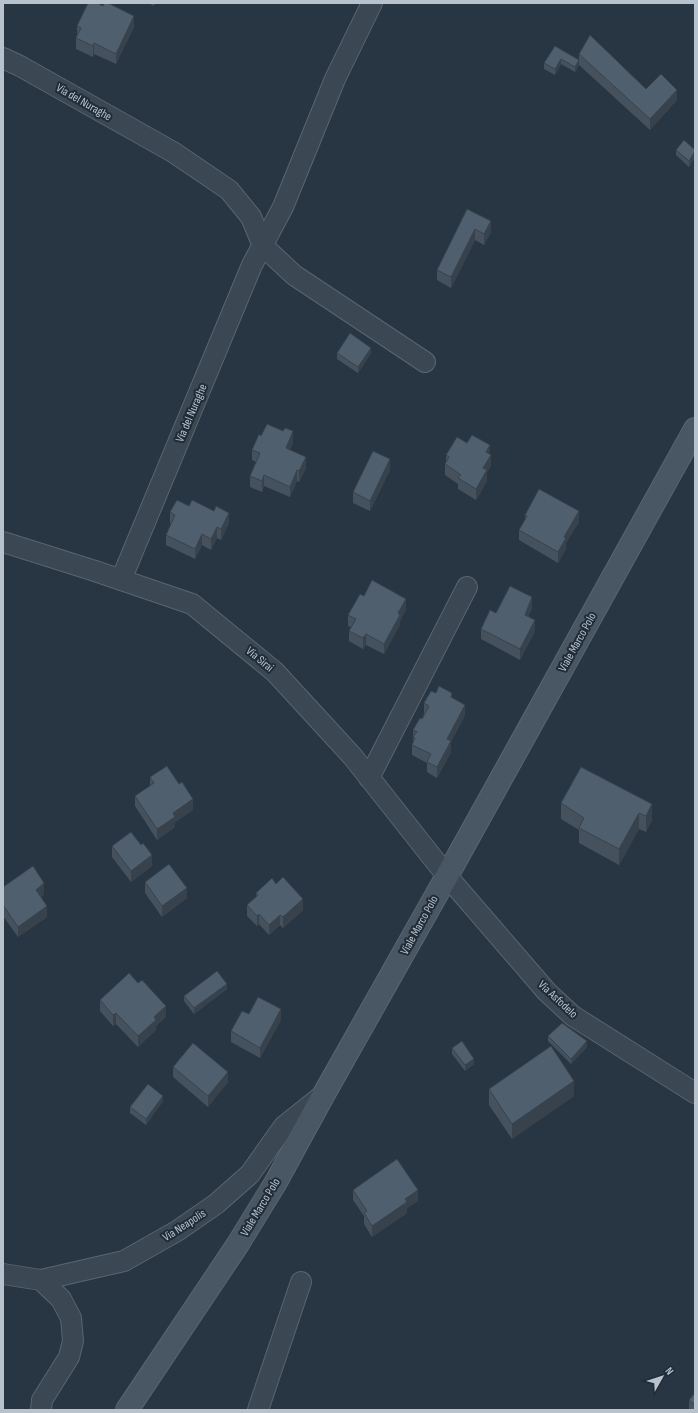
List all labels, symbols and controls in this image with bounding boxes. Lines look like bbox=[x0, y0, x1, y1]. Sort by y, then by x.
street label: Via del Nuraghe bbox=[53, 80, 114, 124]
street label: Via del Nuraghe bbox=[172, 382, 211, 445]
street label: Viale Marco Polo bbox=[555, 610, 600, 674]
street label: Via Sirai bbox=[243, 643, 277, 675]
street label: Viale Marco Polo bbox=[397, 893, 442, 957]
street label: Via Asfodelo bbox=[535, 977, 581, 1022]
street label: Viale Marco Polo bbox=[237, 1175, 284, 1239]
street label: Via Neapolis bbox=[160, 1206, 209, 1245]
north arrow bbox=[642, 1357, 682, 1397]
text: N bbox=[662, 1365, 676, 1377]

